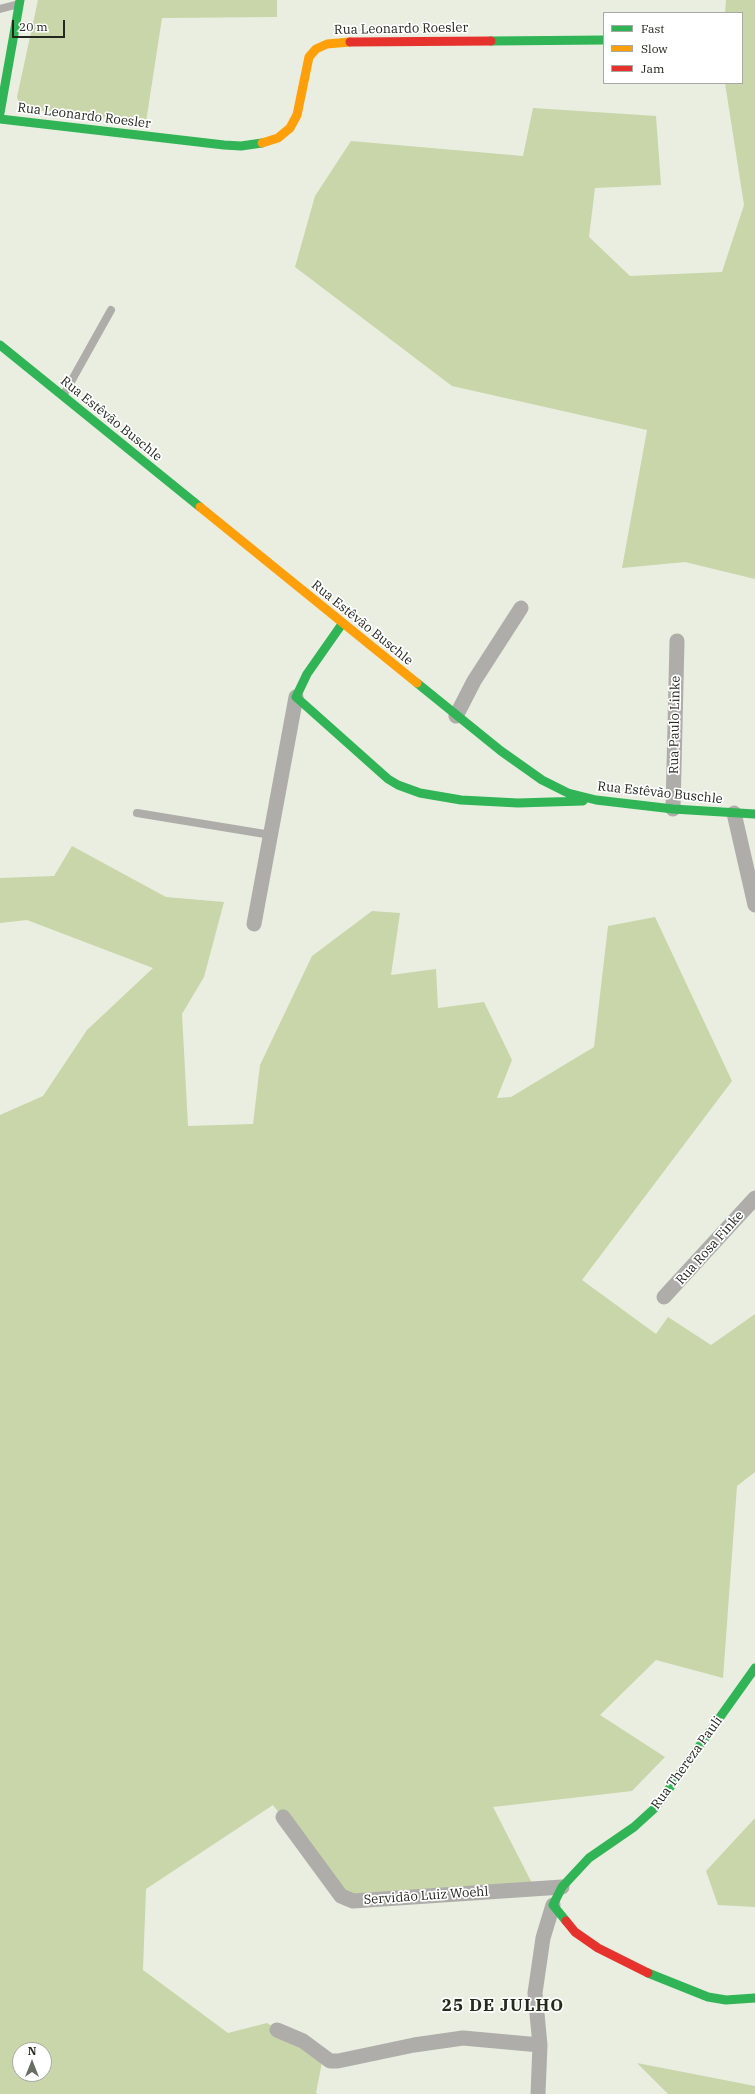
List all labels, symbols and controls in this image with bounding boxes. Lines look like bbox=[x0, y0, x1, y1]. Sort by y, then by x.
scale bar bbox=[14, 12, 67, 38]
legend bbox=[603, 12, 743, 84]
text: 20 m bbox=[19, 19, 48, 34]
street label: Rua Leonardo Roesler bbox=[334, 20, 468, 38]
text: Fast bbox=[641, 21, 665, 36]
text: Slow bbox=[641, 41, 668, 56]
text: Jam bbox=[641, 61, 664, 76]
street label: Rua Leonardo Roesler bbox=[16, 100, 152, 132]
street label: Rua Estêvão Buschle bbox=[57, 373, 165, 465]
street label: Rua Estêvão Buschle bbox=[308, 577, 416, 669]
street label: Rua Paulo Linke bbox=[666, 676, 684, 774]
street label: Rua Estêvão Buschle bbox=[597, 779, 723, 807]
street label: Rua Rosa Finke bbox=[673, 1208, 747, 1288]
street label: Rua Thereza Pauli bbox=[648, 1714, 726, 1812]
street label: Servidão Luiz Woehl bbox=[363, 1884, 489, 1908]
district label: 25 DE JULHO bbox=[442, 1996, 564, 2016]
north arrow bbox=[12, 2042, 52, 2082]
text: N bbox=[28, 2044, 36, 2058]

